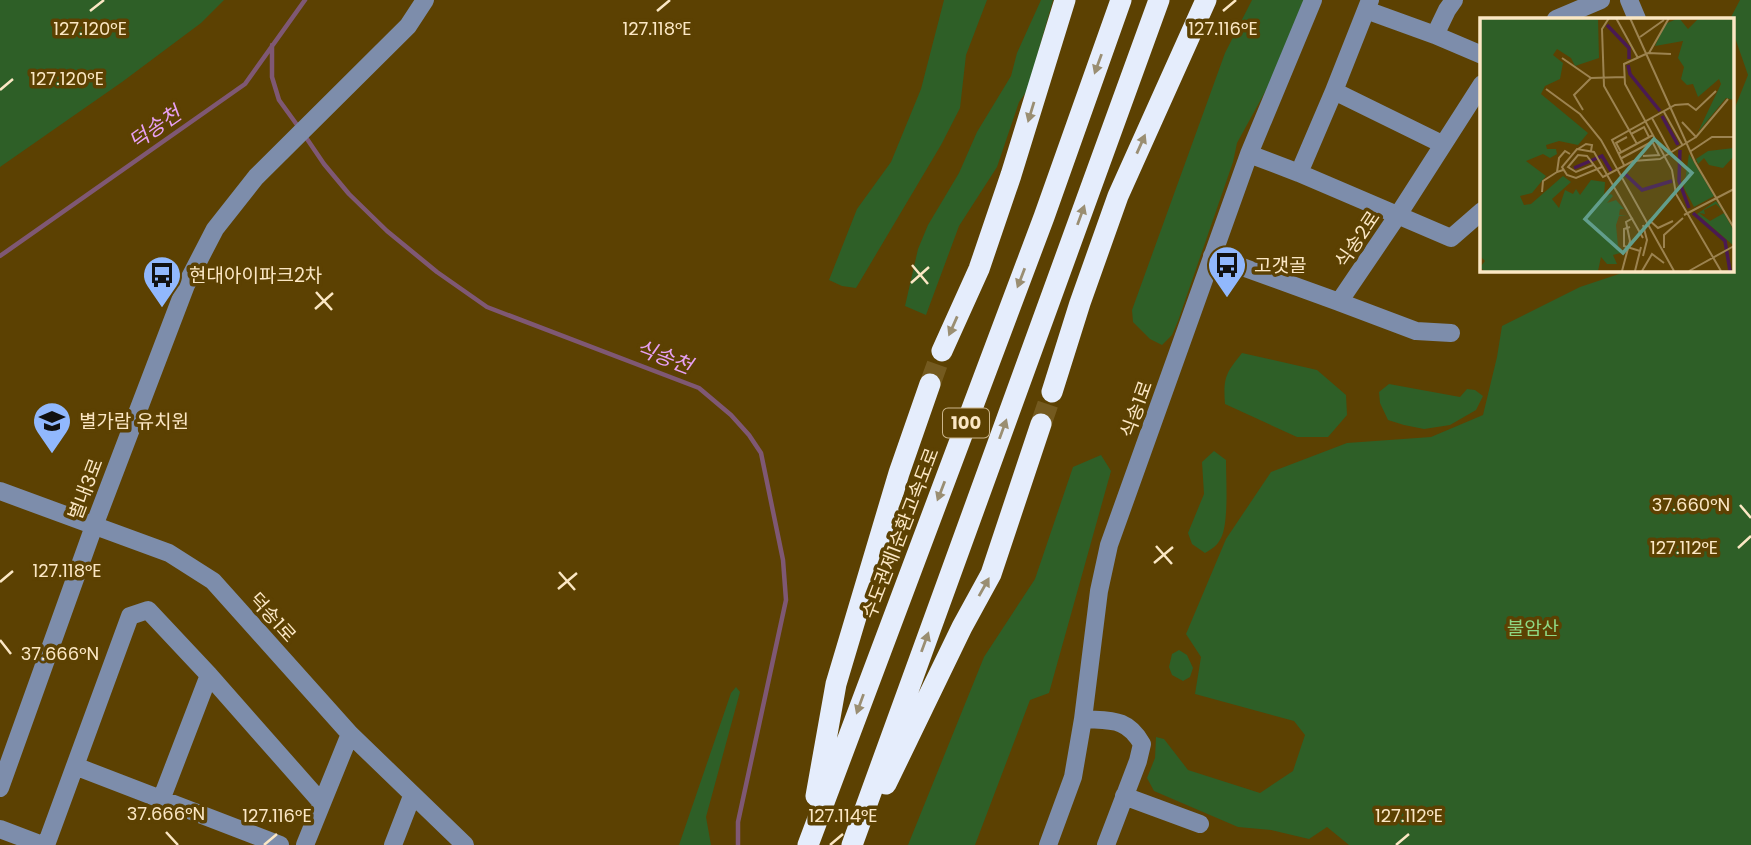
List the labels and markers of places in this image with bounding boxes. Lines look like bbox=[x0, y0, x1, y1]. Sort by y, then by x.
bus stop icon: 고갯골 bbox=[1206, 244, 1248, 299]
place label: 고갯골 bbox=[1254, 252, 1306, 279]
bus stop icon: 현대아이파크2차 bbox=[141, 254, 183, 309]
place label: 현대아이파크2차 bbox=[189, 262, 322, 289]
school or university icon: 별가람 유치원 bbox=[31, 400, 73, 455]
place label: 별가람 유치원 bbox=[79, 408, 189, 435]

